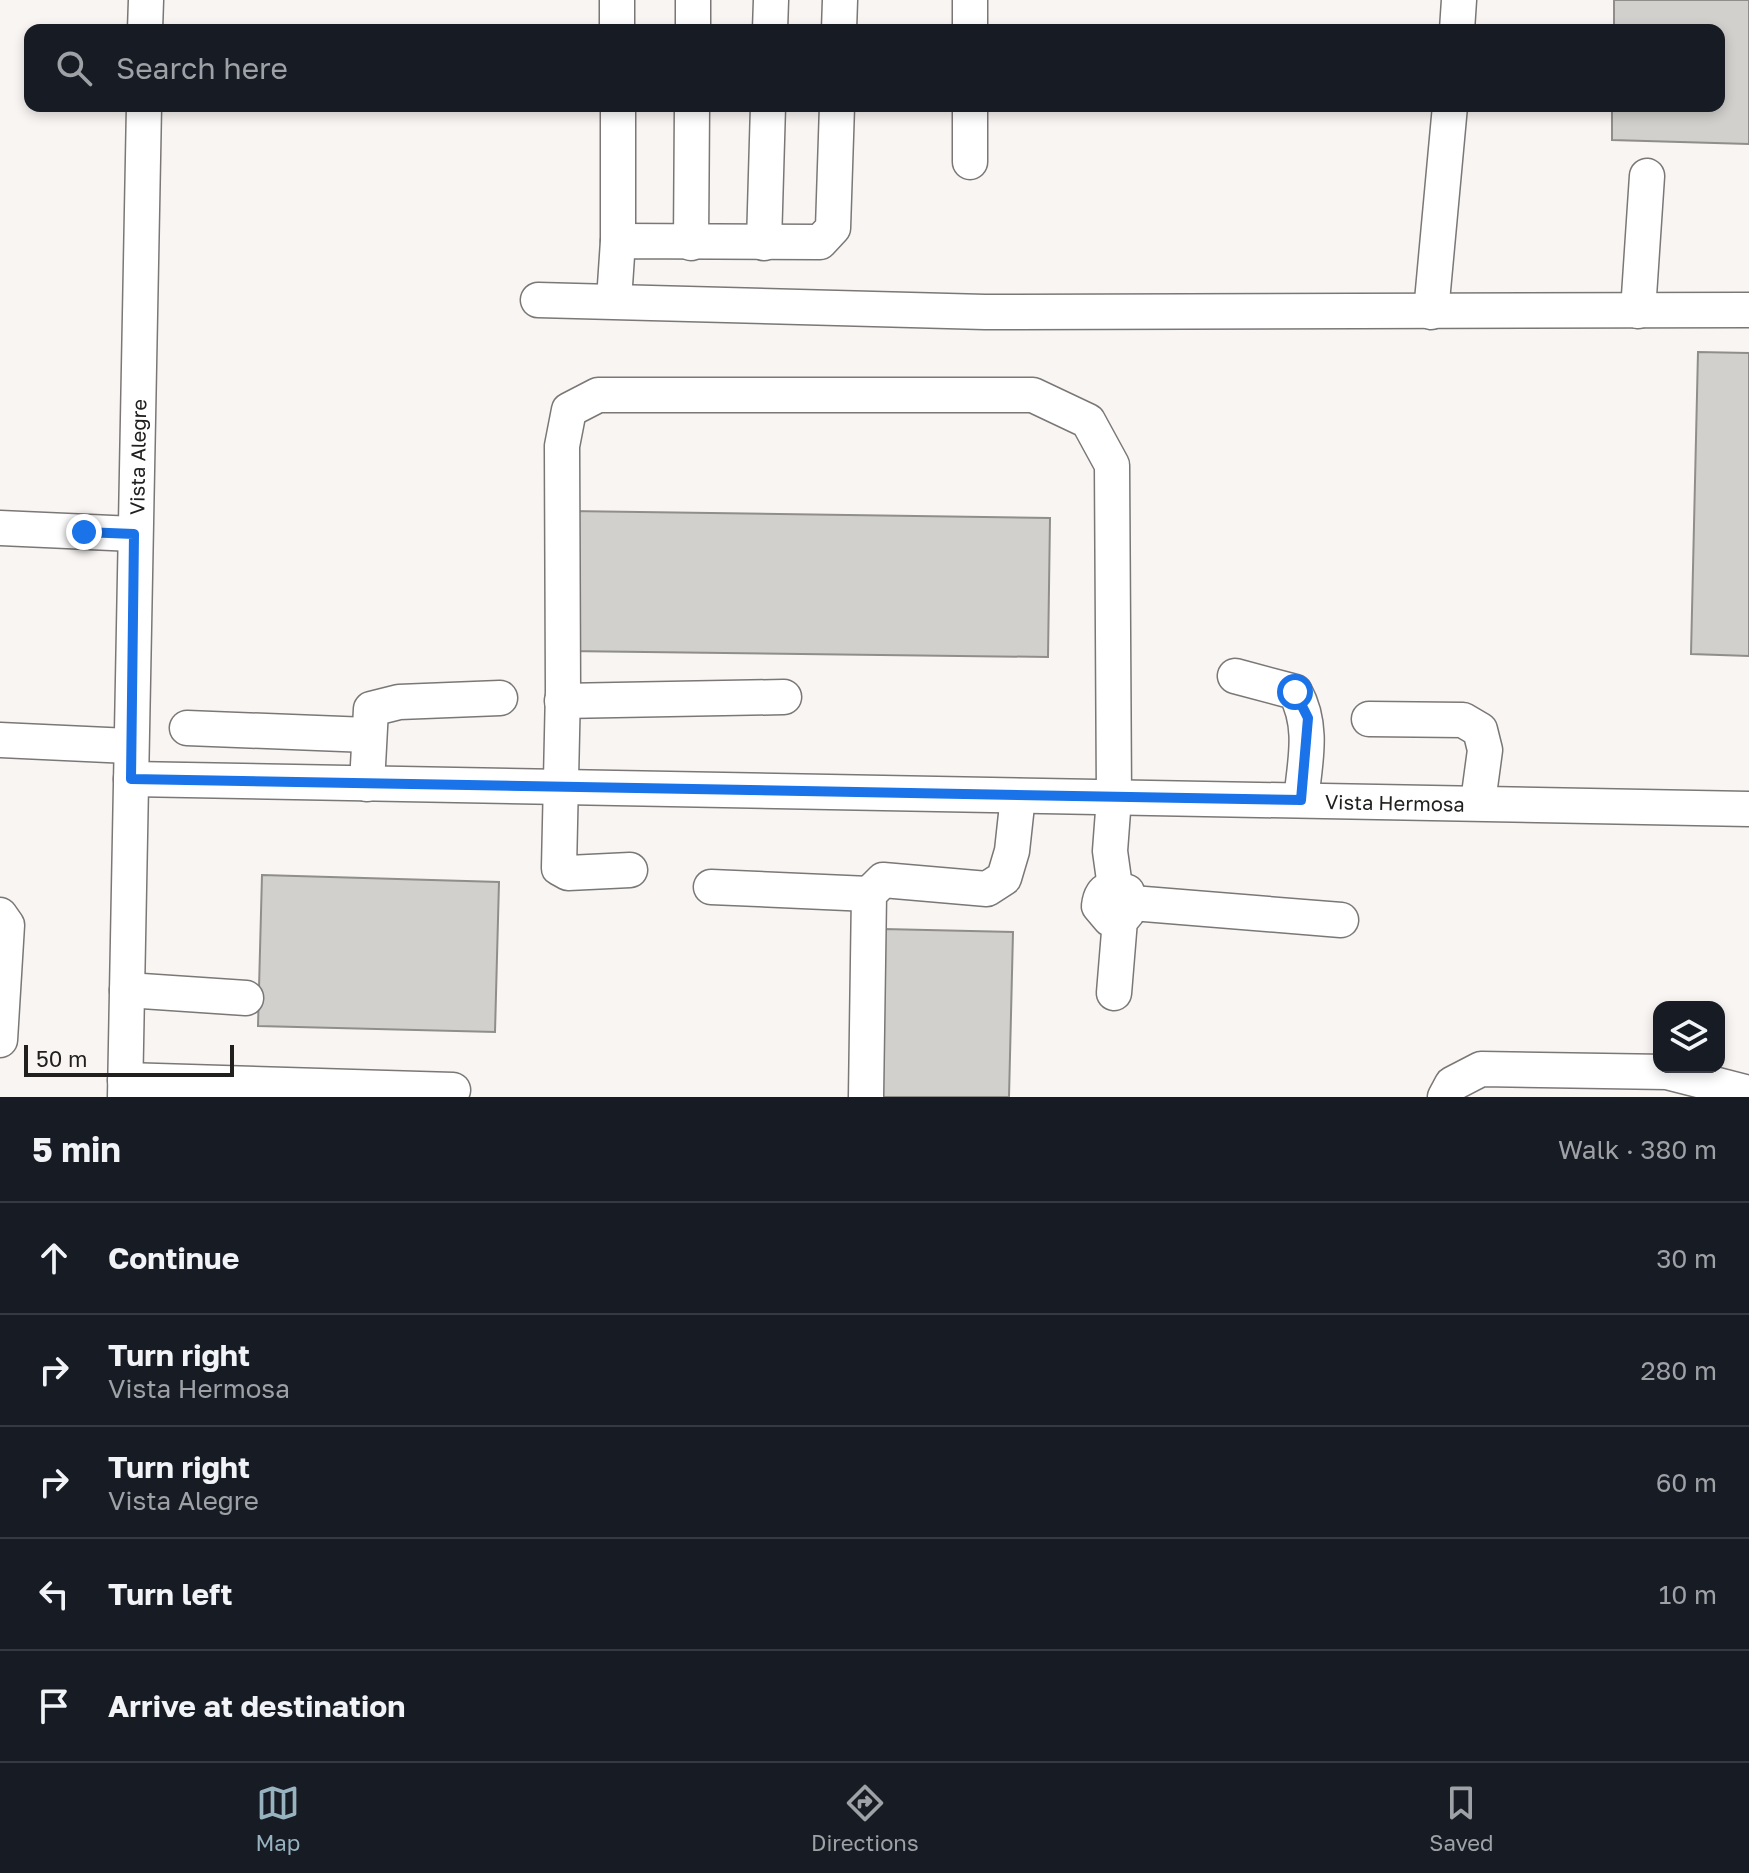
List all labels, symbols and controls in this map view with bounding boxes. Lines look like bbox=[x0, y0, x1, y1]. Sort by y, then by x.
search box bbox=[24, 24, 1725, 112]
icon: search bbox=[52, 46, 96, 90]
text: Search here bbox=[116, 50, 288, 86]
street label: Vista Alegre bbox=[124, 399, 150, 515]
route end bbox=[66, 514, 102, 550]
route start bbox=[1277, 674, 1313, 710]
street label: Vista Hermosa bbox=[1325, 789, 1465, 816]
map controls bbox=[1653, 1001, 1725, 1073]
button: layers bbox=[1653, 1001, 1725, 1073]
scale bar bbox=[24, 1041, 234, 1077]
text: 50 m bbox=[36, 1045, 87, 1072]
text: 5 min bbox=[32, 1129, 121, 1169]
text: Walk · 380 m bbox=[1558, 1134, 1717, 1165]
icon: ahead bbox=[32, 1236, 76, 1280]
text: Continue bbox=[108, 1240, 239, 1276]
text: 30 m bbox=[1656, 1243, 1717, 1274]
text: Turn right bbox=[108, 1337, 250, 1373]
icon: right bbox=[32, 1348, 76, 1392]
text: 280 m bbox=[1640, 1355, 1717, 1386]
text: Vista Hermosa bbox=[108, 1373, 290, 1404]
text: Turn right bbox=[108, 1449, 250, 1485]
icon: right bbox=[32, 1460, 76, 1504]
text: 60 m bbox=[1656, 1467, 1717, 1498]
text: Vista Alegre bbox=[108, 1485, 259, 1516]
icon: left bbox=[32, 1572, 76, 1616]
text: Turn left bbox=[108, 1576, 233, 1612]
text: 10 m bbox=[1659, 1579, 1717, 1610]
icon: arrive bbox=[32, 1684, 76, 1728]
text: Arrive at destination bbox=[108, 1688, 405, 1724]
tab: Map bbox=[255, 1781, 300, 1856]
tab: Directions bbox=[811, 1781, 919, 1856]
tab: Saved bbox=[1429, 1781, 1494, 1856]

